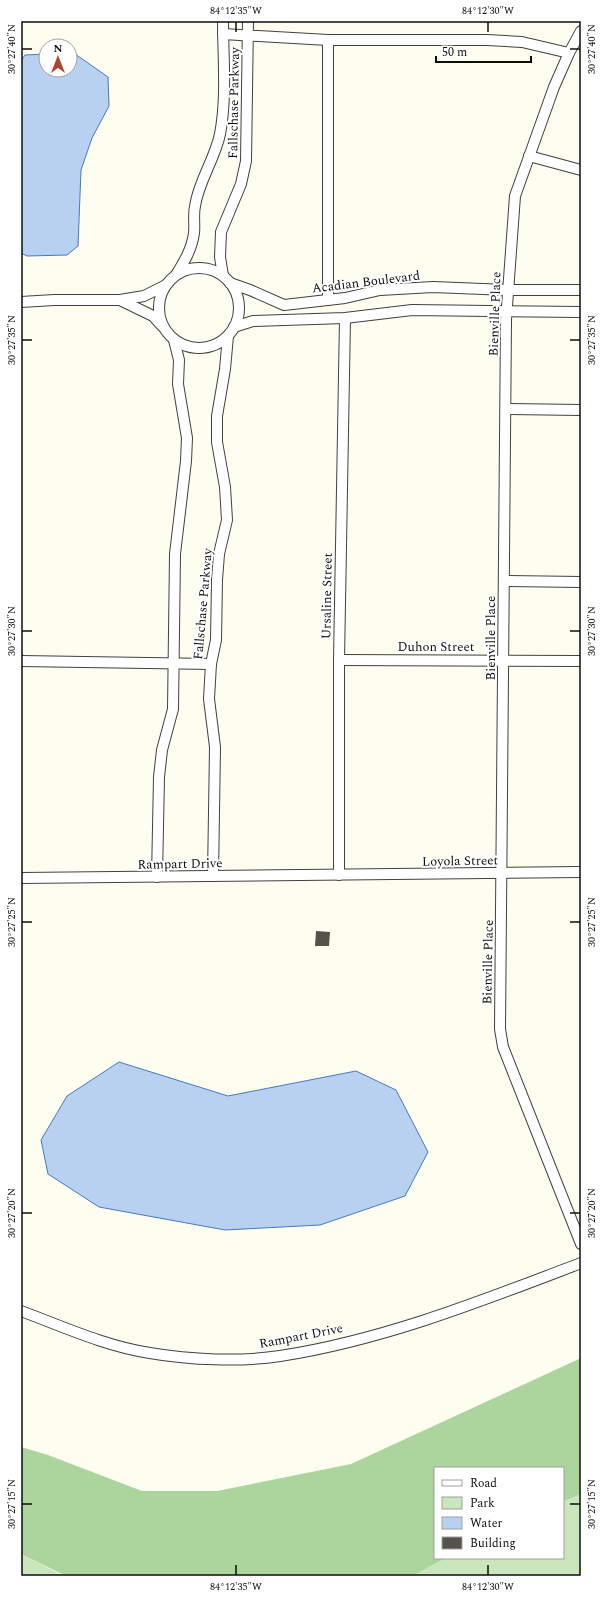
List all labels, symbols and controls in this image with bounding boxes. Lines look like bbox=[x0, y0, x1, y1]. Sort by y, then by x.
text: 84°12'35"W bbox=[210, 3, 262, 19]
text: 84°12'30"W bbox=[462, 3, 514, 19]
text: 30°27'40"N bbox=[4, 24, 20, 74]
text: 30°27'40"N bbox=[584, 24, 600, 74]
north arrow bbox=[38, 38, 78, 78]
scale bar bbox=[436, 38, 531, 64]
text: N bbox=[54, 40, 63, 57]
text: 50 m bbox=[442, 43, 467, 62]
street label: Fallschase Parkway bbox=[223, 46, 245, 159]
street label: Acadian Boulevard bbox=[311, 265, 421, 299]
street label: Bienville Place bbox=[484, 271, 506, 357]
text: 30°27'35"N bbox=[4, 315, 20, 365]
text: 30°27'35"N bbox=[584, 315, 600, 365]
street label: Fallschase Parkway bbox=[188, 547, 218, 660]
street label: Ursaline Street bbox=[316, 552, 338, 639]
street label: Bienville Place bbox=[481, 596, 501, 680]
text: 30°27'30"N bbox=[4, 606, 20, 656]
text: 30°27'30"N bbox=[584, 606, 600, 656]
street label: Duhon Street bbox=[398, 637, 475, 657]
street label: Loyola Street bbox=[422, 850, 499, 872]
street label: Rampart Drive bbox=[137, 853, 223, 875]
text: 30°27'25"N bbox=[4, 897, 20, 947]
text: 30°27'25"N bbox=[584, 897, 600, 947]
street label: Bienville Place bbox=[477, 919, 499, 1005]
text: 30°27'20"N bbox=[4, 1188, 20, 1238]
text: 30°27'20"N bbox=[584, 1188, 600, 1238]
street label: Rampart Drive bbox=[257, 1318, 345, 1354]
legend bbox=[434, 1467, 564, 1559]
text: Road bbox=[470, 1474, 497, 1493]
text: 30°27'15"N bbox=[4, 1479, 20, 1529]
text: 30°27'15"N bbox=[584, 1479, 600, 1529]
text: Park bbox=[470, 1494, 495, 1513]
text: Water bbox=[470, 1514, 502, 1533]
text: Building bbox=[470, 1534, 516, 1553]
text: 84°12'35"W bbox=[210, 1579, 262, 1595]
text: 84°12'30"W bbox=[462, 1579, 514, 1595]

